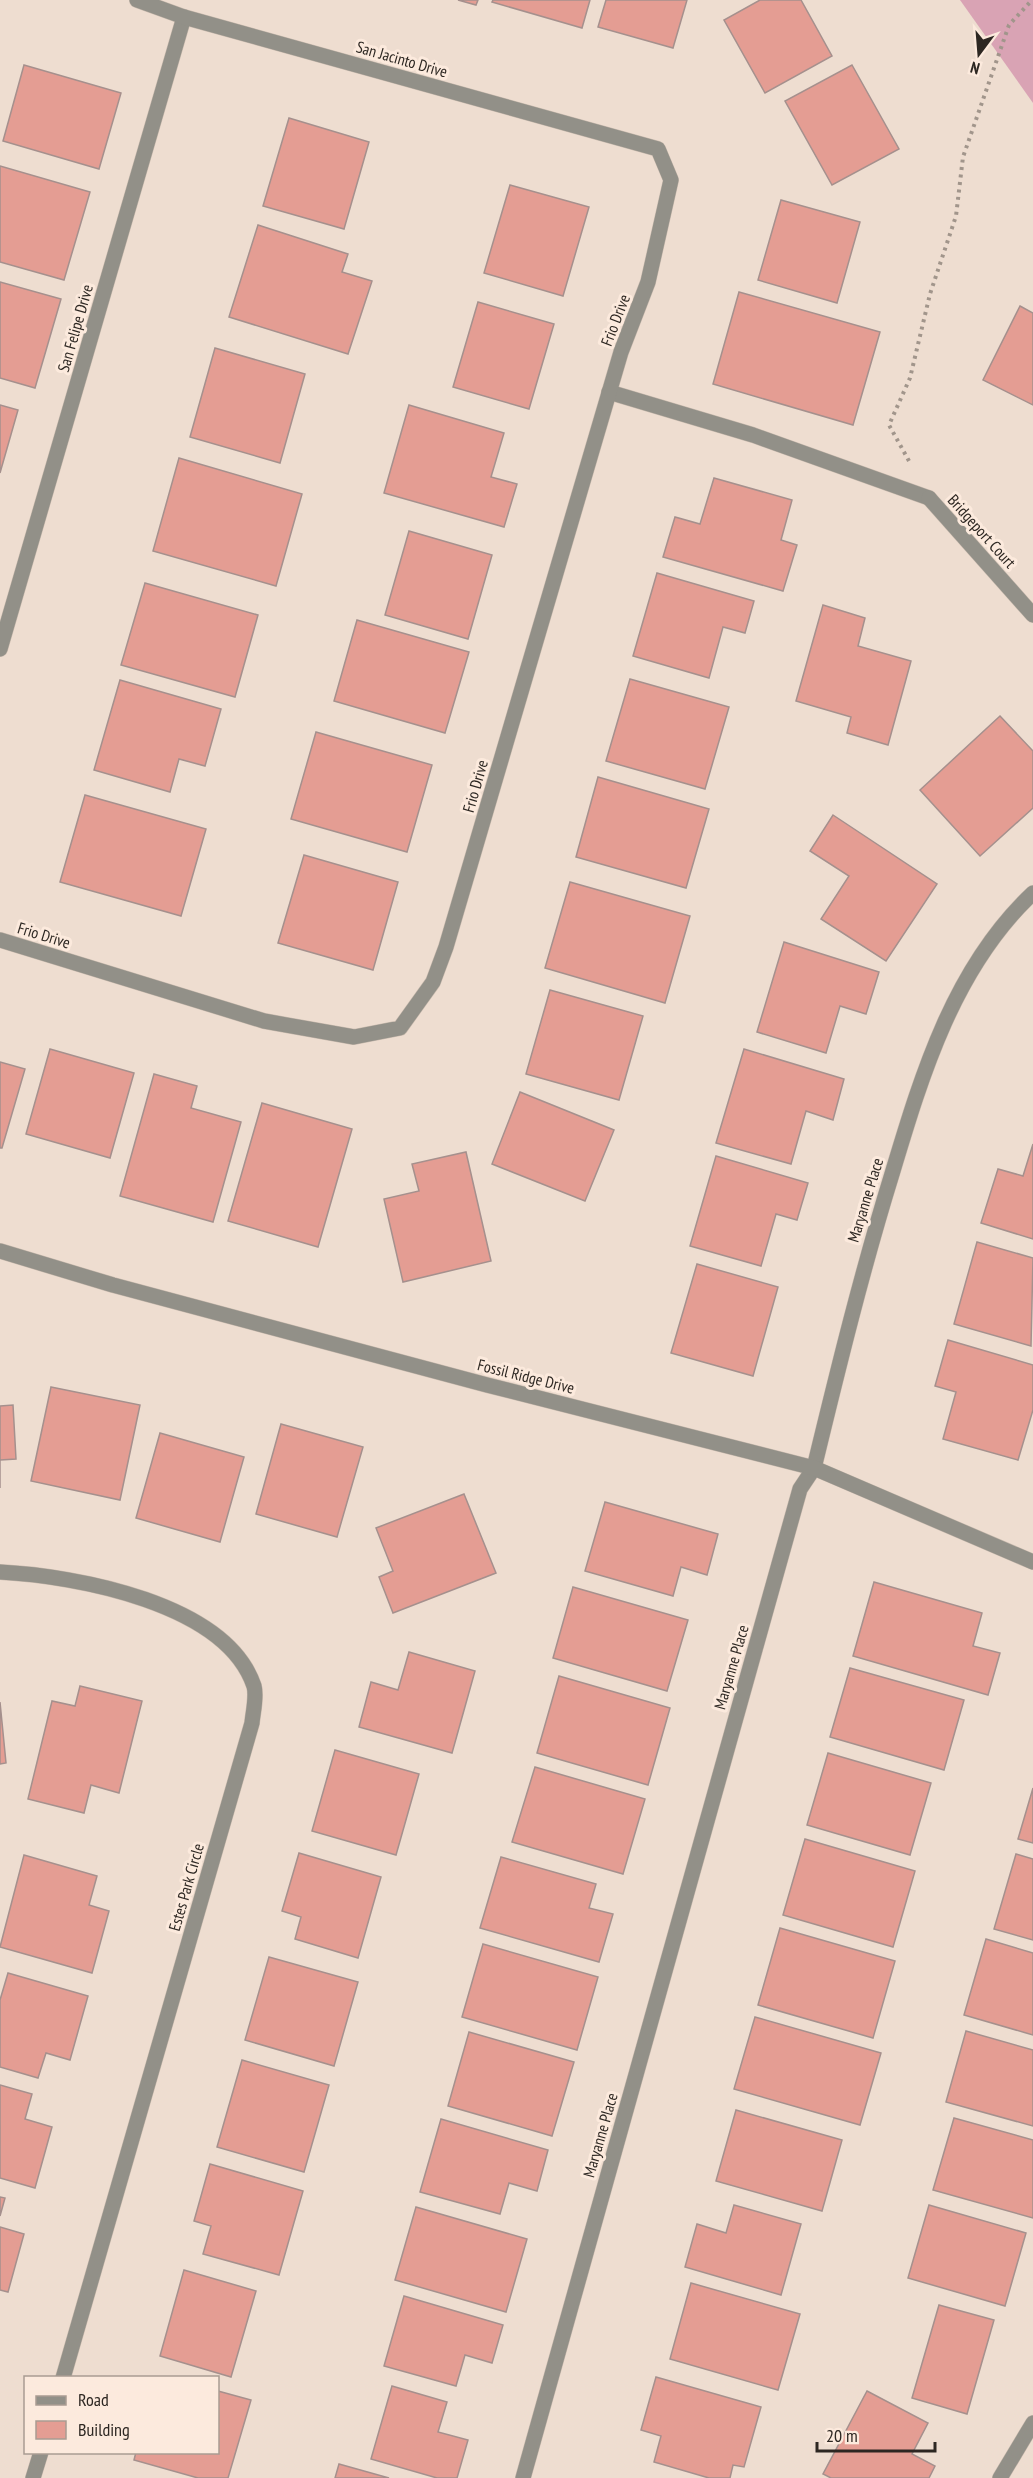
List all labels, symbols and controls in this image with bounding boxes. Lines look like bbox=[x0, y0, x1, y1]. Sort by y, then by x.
north arrow bbox=[949, 24, 1009, 84]
street label: San Jacinto Drive bbox=[354, 36, 450, 82]
text: N bbox=[968, 58, 982, 79]
street label: San Felipe Drive bbox=[53, 282, 97, 374]
street label: Frio Drive bbox=[596, 291, 634, 349]
street label: Bridgeport Court bbox=[944, 490, 1021, 572]
street label: Frio Drive bbox=[458, 757, 492, 815]
street label: Frio Drive bbox=[15, 918, 73, 952]
street label: Maryanne Place bbox=[843, 1156, 887, 1244]
street label: Fossil Ridge Drive bbox=[476, 1354, 576, 1398]
street label: Maryanne Place bbox=[709, 1623, 753, 1711]
street label: Estes Park Circle bbox=[164, 1841, 208, 1933]
street label: Maryanne Place bbox=[578, 2091, 622, 2179]
legend bbox=[24, 2376, 219, 2454]
text: Road bbox=[78, 2388, 109, 2411]
scale bar bbox=[817, 2415, 936, 2453]
text: Building bbox=[78, 2418, 130, 2441]
text: 20 m bbox=[826, 2424, 858, 2447]

